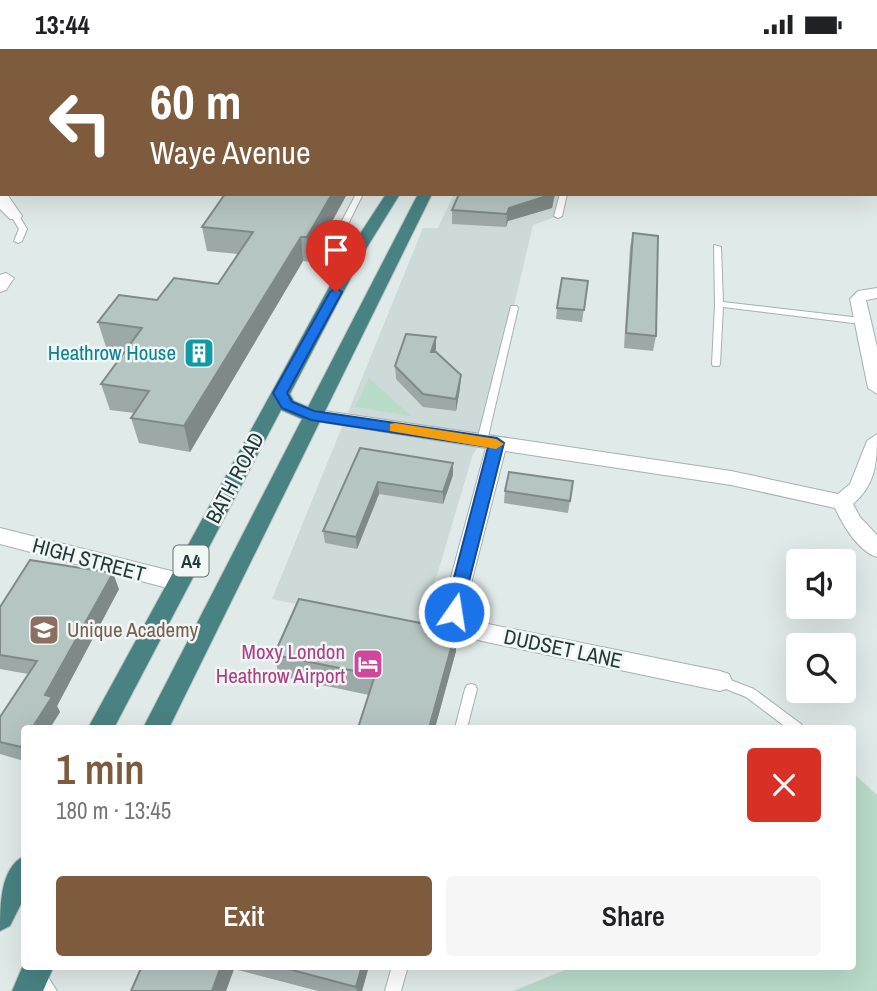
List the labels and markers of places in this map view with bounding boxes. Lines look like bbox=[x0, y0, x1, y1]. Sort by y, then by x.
pin bbox=[306, 220, 366, 292]
building icon: Heathrow House bbox=[182, 336, 216, 370]
place label: Heathrow House bbox=[48, 338, 176, 367]
school or university icon: Unique Academy bbox=[27, 613, 61, 647]
place label: Unique Academy bbox=[67, 615, 199, 644]
place label: Moxy London Heathrow Airport bbox=[216, 637, 345, 690]
hotel icon: Moxy London Heathrow Airport bbox=[351, 647, 385, 681]

